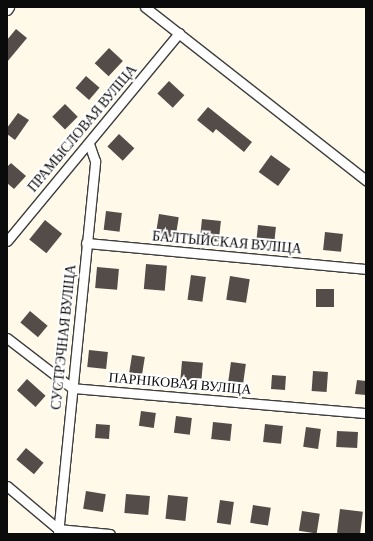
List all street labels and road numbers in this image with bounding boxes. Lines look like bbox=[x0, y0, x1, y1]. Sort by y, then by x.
street label: ПРАМЫСЛОВАЯ ВУЛІЦА bbox=[24, 61, 140, 195]
street label: БАЛТЫЙСКАЯ ВУЛІЦА bbox=[152, 227, 302, 257]
street label: СУСТРЭЧНАЯ ВУЛІЦА bbox=[47, 263, 79, 411]
street label: ПАРНІКОВАЯ ВУЛІЦА bbox=[108, 368, 252, 398]

